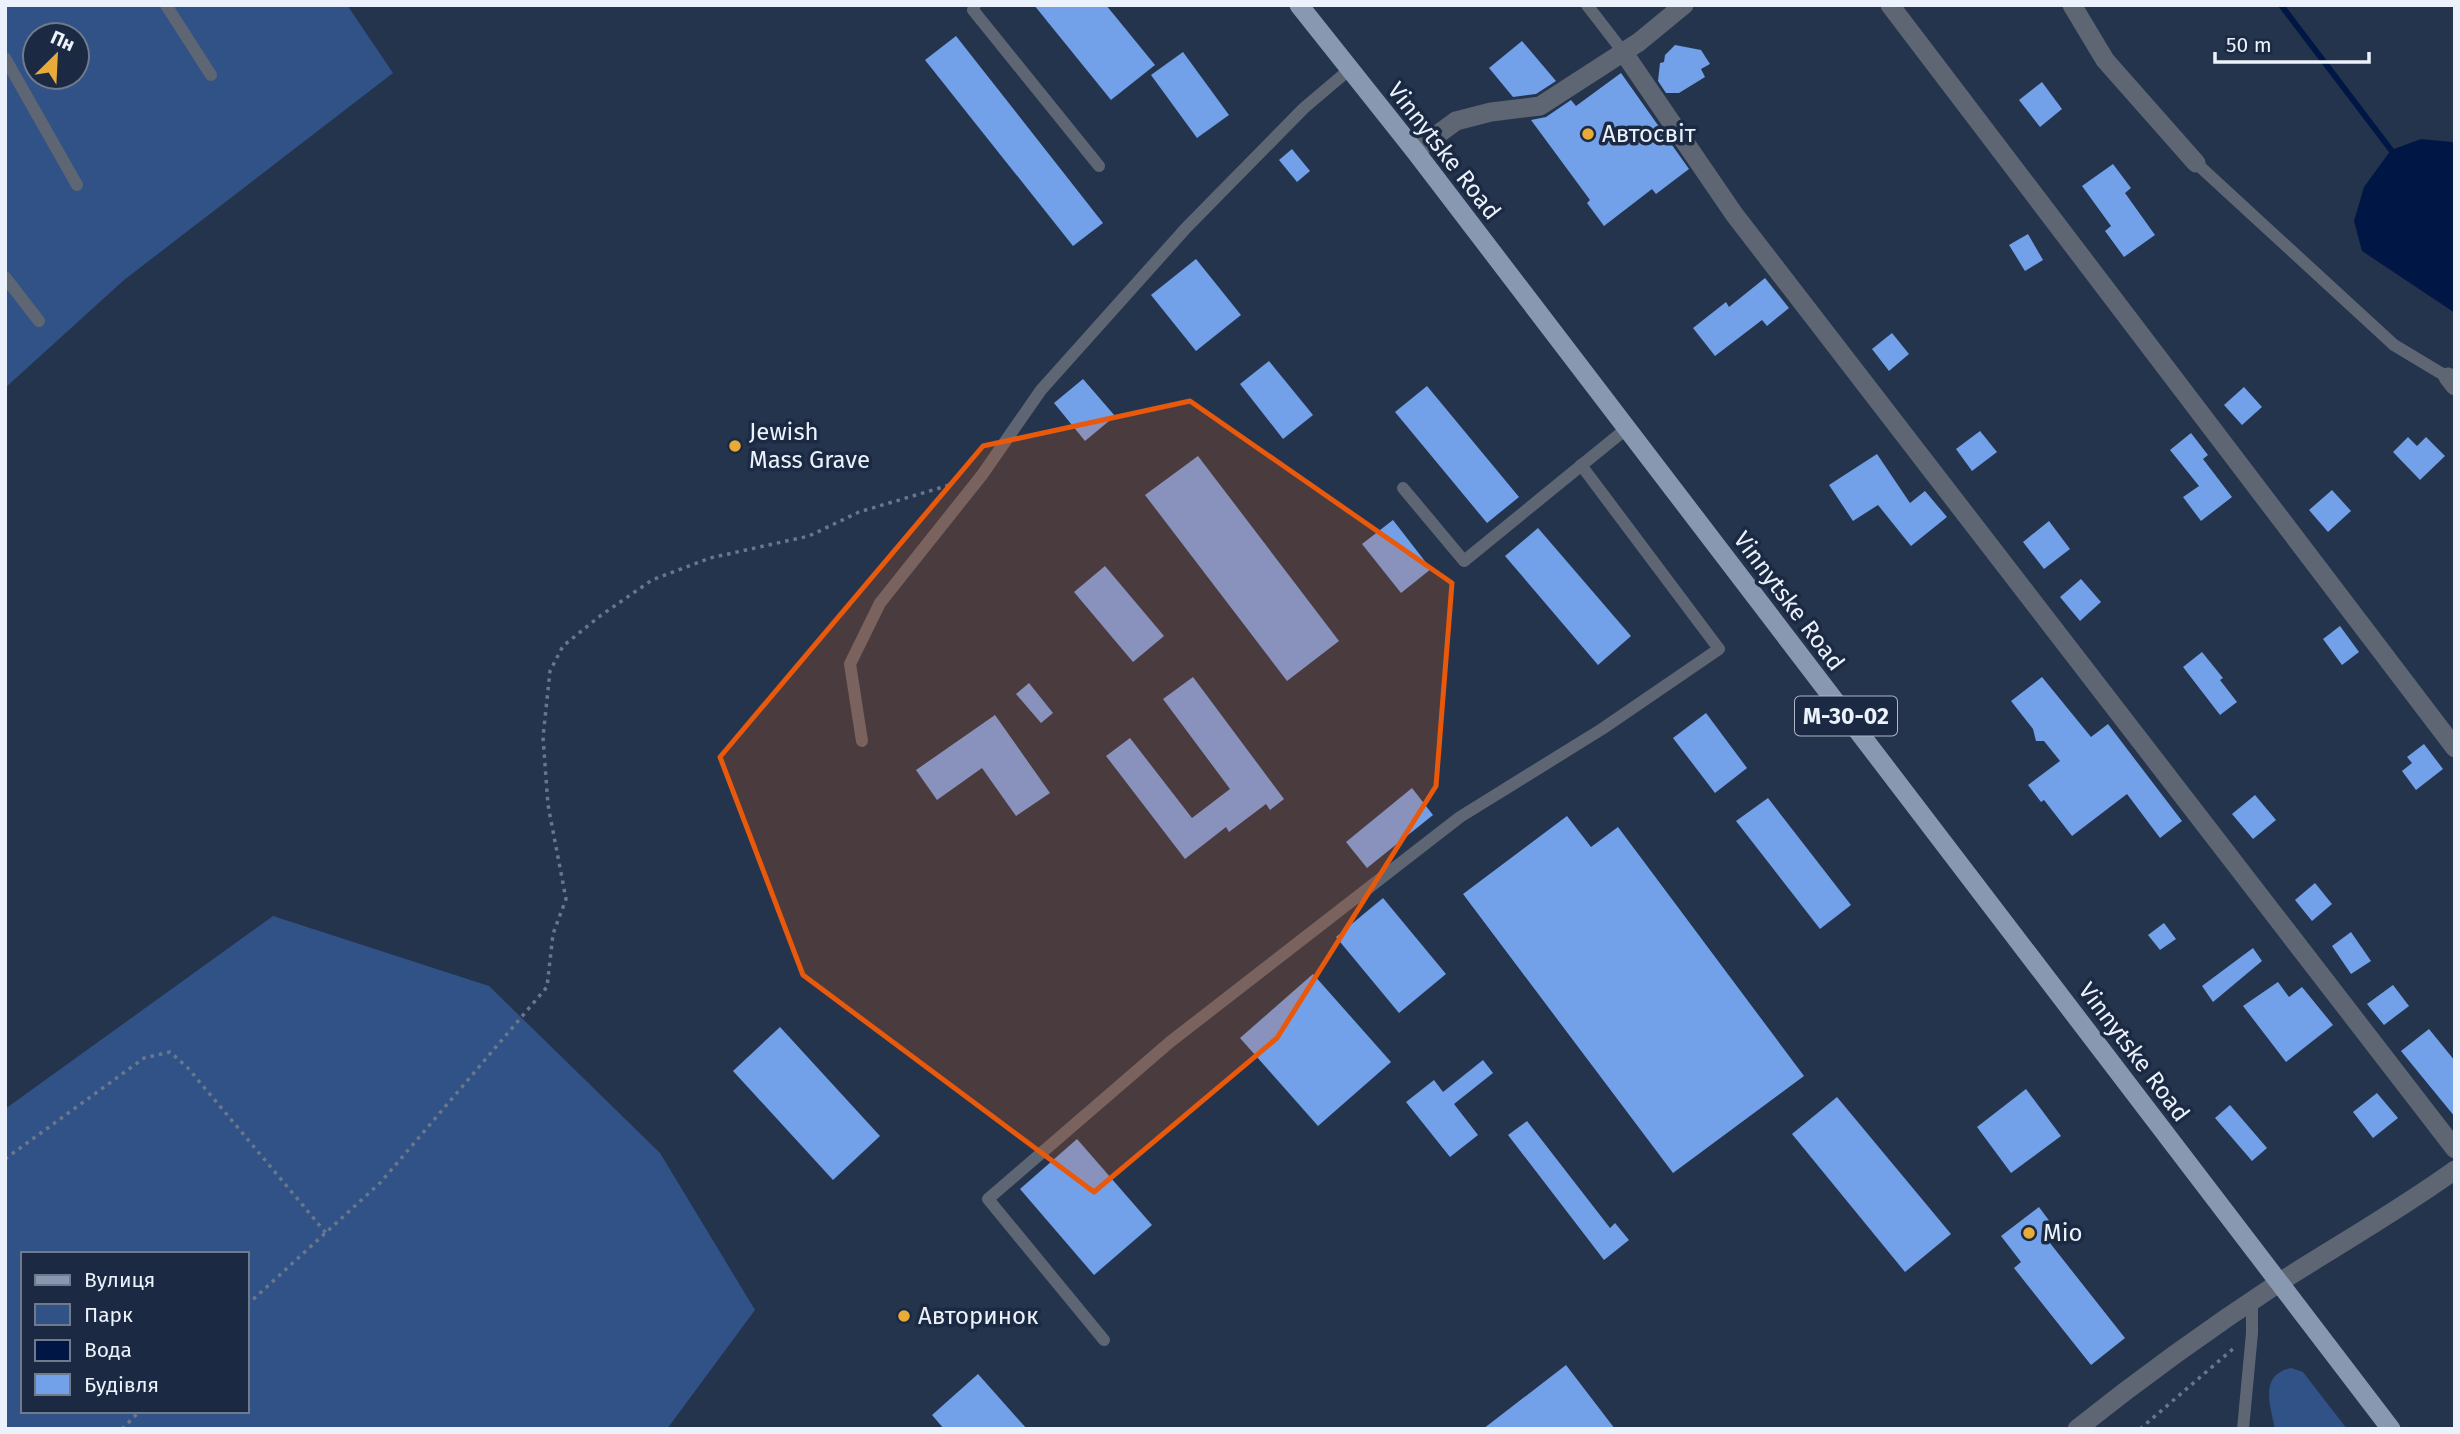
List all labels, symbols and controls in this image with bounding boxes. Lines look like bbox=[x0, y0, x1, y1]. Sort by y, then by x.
north arrow bbox=[21, 21, 91, 91]
scale bar bbox=[2215, 21, 2369, 65]
text: Пн bbox=[47, 26, 78, 56]
text: 50 m bbox=[2226, 32, 2272, 58]
street label: Vinnytske Road bbox=[1382, 77, 1506, 225]
place label: Автосвіт bbox=[1602, 120, 1696, 148]
marker: Автосвіт bbox=[1580, 126, 1596, 142]
place label: Jewish Mass Grave bbox=[749, 418, 870, 474]
marker: Jewish Mass Grave bbox=[727, 438, 743, 454]
street label: Vinnytske Road bbox=[1728, 526, 1850, 676]
road number: М-30-02 bbox=[1795, 696, 1897, 736]
street label: Vinnytske Road bbox=[2073, 977, 2195, 1127]
place label: Міо bbox=[2043, 1219, 2082, 1247]
marker: Міо bbox=[2021, 1225, 2037, 1241]
legend bbox=[21, 1252, 248, 1413]
text: Вулиця bbox=[84, 1267, 155, 1293]
text: Парк bbox=[84, 1302, 133, 1328]
place label: Авторинок bbox=[918, 1302, 1039, 1330]
marker: Авторинок bbox=[896, 1308, 912, 1324]
text: Вода bbox=[84, 1337, 132, 1363]
text: Будівля bbox=[84, 1372, 159, 1398]

